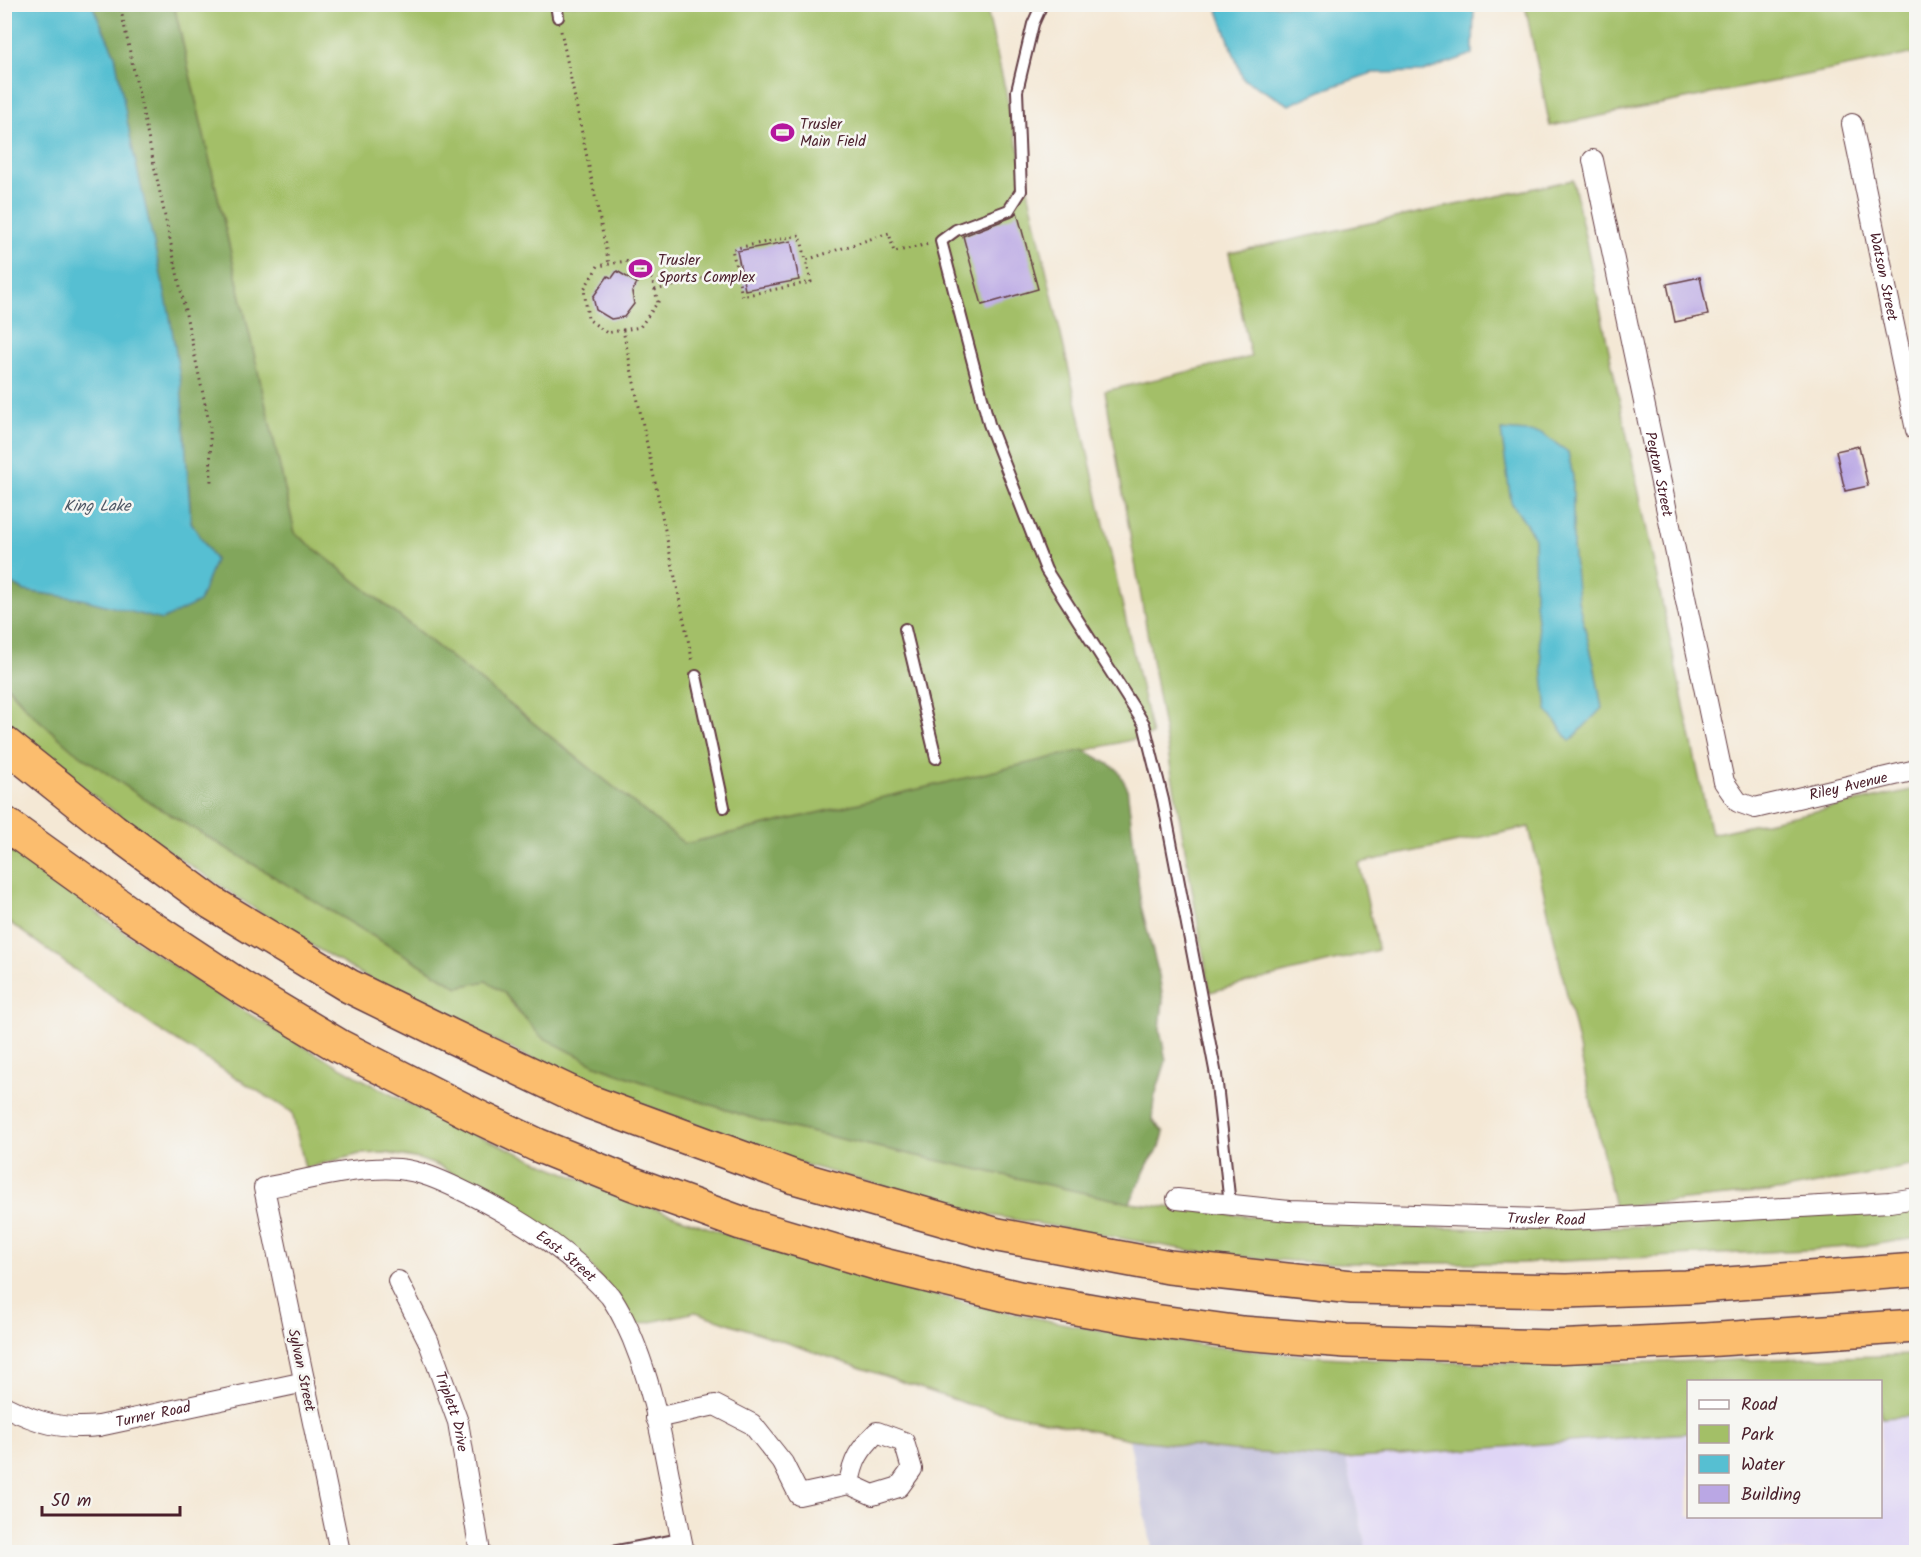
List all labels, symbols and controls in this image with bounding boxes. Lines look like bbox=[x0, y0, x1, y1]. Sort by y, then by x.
place label: Trusler Main Field bbox=[800, 113, 866, 154]
sports icon: Trusler Main Field bbox=[769, 120, 795, 146]
street label: Watson Street bbox=[1862, 230, 1904, 324]
place label: Trusler Sports Complex bbox=[658, 249, 755, 290]
sports icon: Trusler Sports Complex bbox=[627, 256, 653, 282]
street label: Peyton Street bbox=[1638, 429, 1679, 519]
water label: King Lake bbox=[64, 494, 132, 519]
street label: Riley Avenue bbox=[1807, 766, 1891, 808]
street label: Trusler Road bbox=[1507, 1207, 1586, 1233]
street label: East Street bbox=[530, 1225, 602, 1289]
street label: Sylvan Street bbox=[281, 1327, 322, 1414]
street label: Triplett Drive bbox=[428, 1368, 474, 1454]
legend bbox=[1687, 1380, 1882, 1518]
text: Road bbox=[1741, 1391, 1778, 1420]
street label: Turner Road bbox=[114, 1396, 193, 1435]
text: Park bbox=[1741, 1421, 1774, 1450]
text: Water bbox=[1741, 1451, 1786, 1480]
scale bar bbox=[42, 1479, 180, 1517]
text: Building bbox=[1741, 1481, 1801, 1510]
text: 50 m bbox=[51, 1487, 91, 1516]

